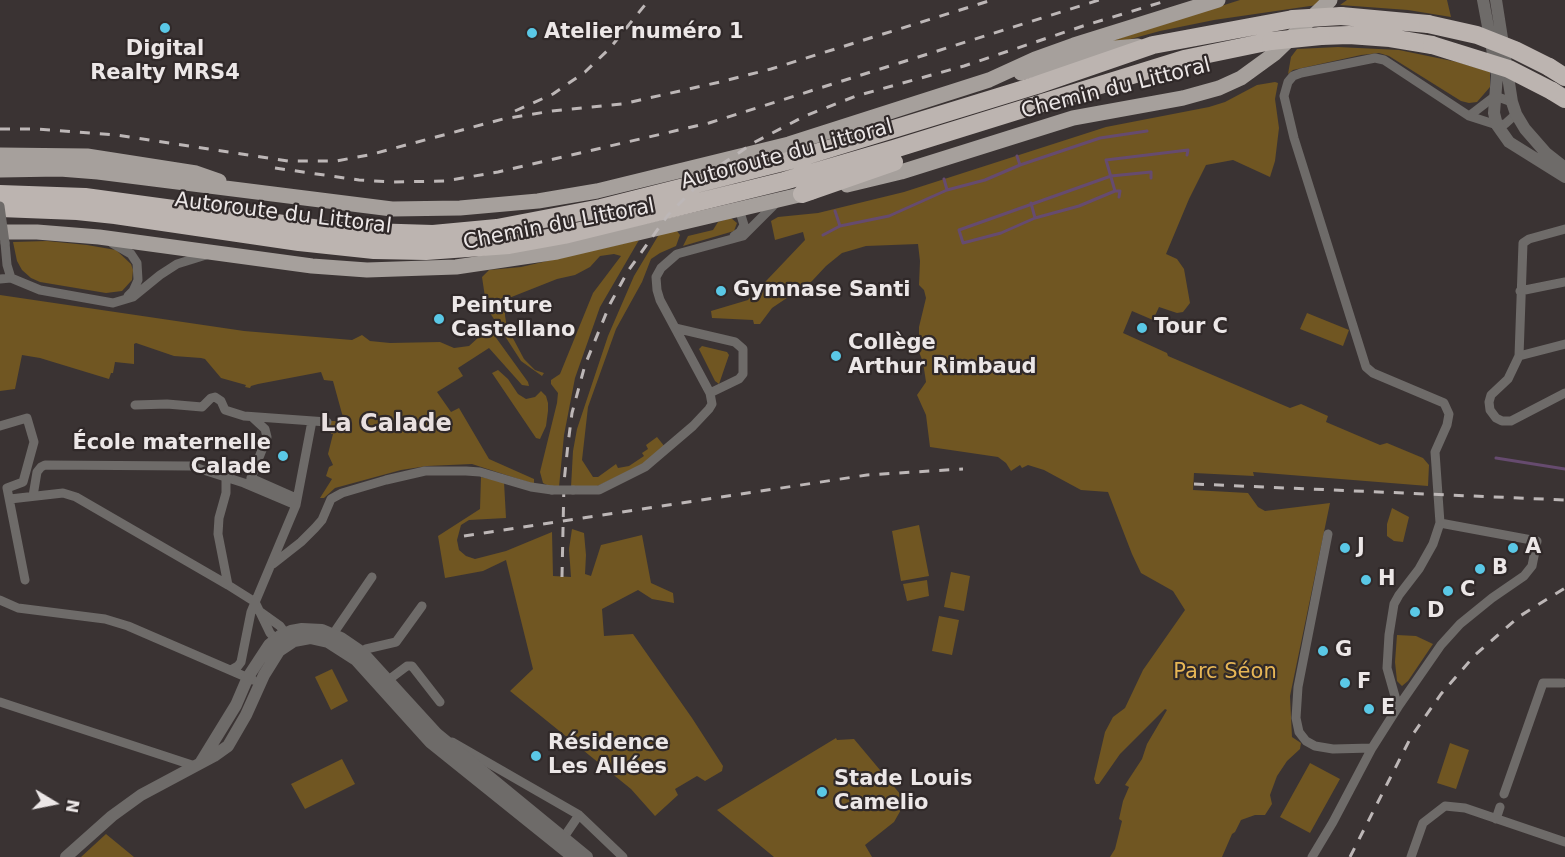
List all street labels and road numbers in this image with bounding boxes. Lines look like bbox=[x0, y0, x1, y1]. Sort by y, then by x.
street label: Chemin du Littoral bbox=[1019, 53, 1213, 125]
street label: Autoroute du Littoral bbox=[678, 115, 896, 195]
street label: Autoroute du Littoral bbox=[173, 188, 393, 240]
street label: Chemin du Littoral bbox=[461, 194, 657, 256]

